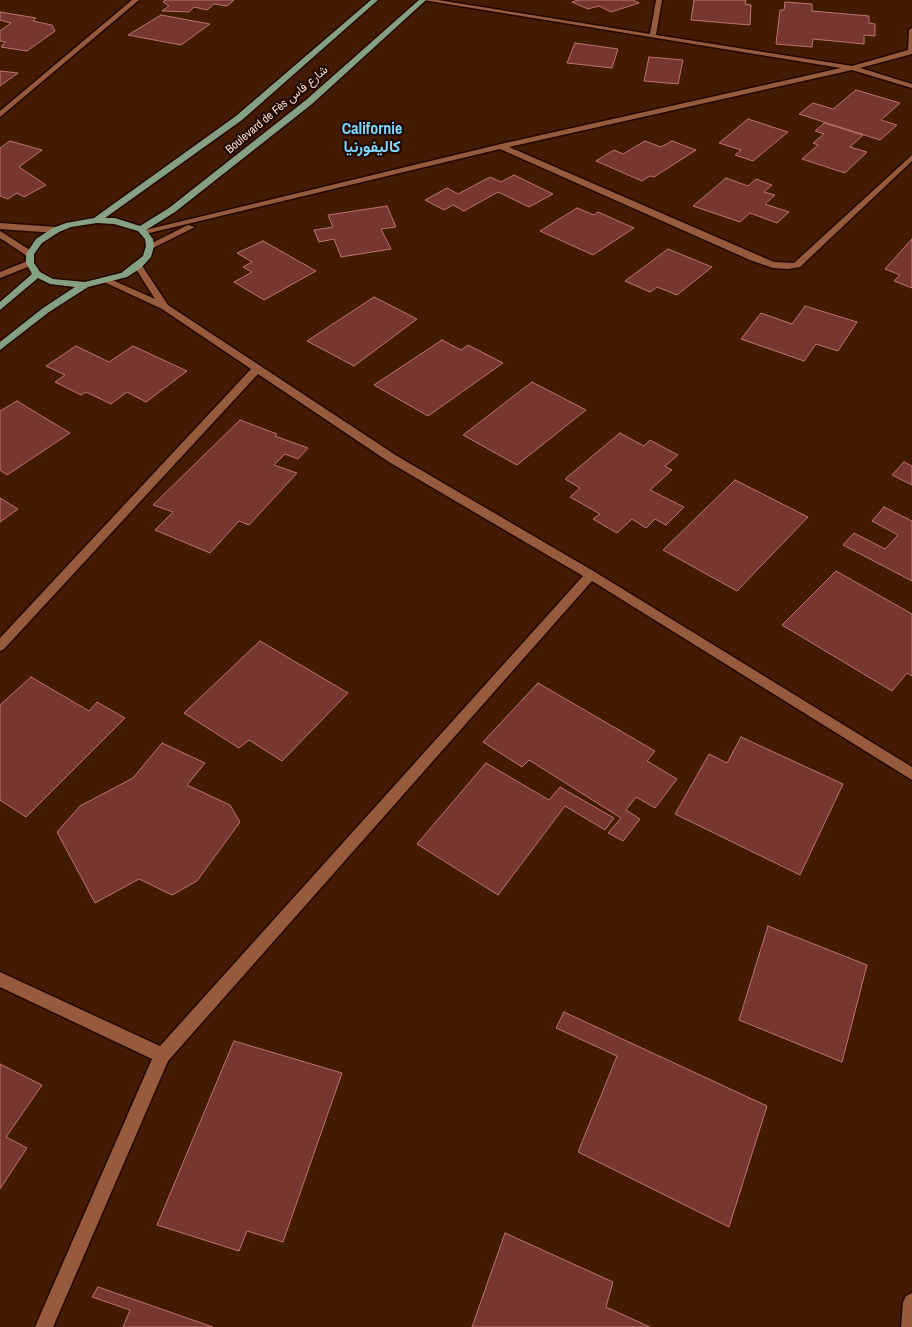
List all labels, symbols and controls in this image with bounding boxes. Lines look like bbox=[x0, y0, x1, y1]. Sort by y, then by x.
street label: Boulevard de Fès شارع فاس bbox=[223, 63, 331, 157]
district label: Californie كاليفورنيا bbox=[342, 120, 402, 158]

